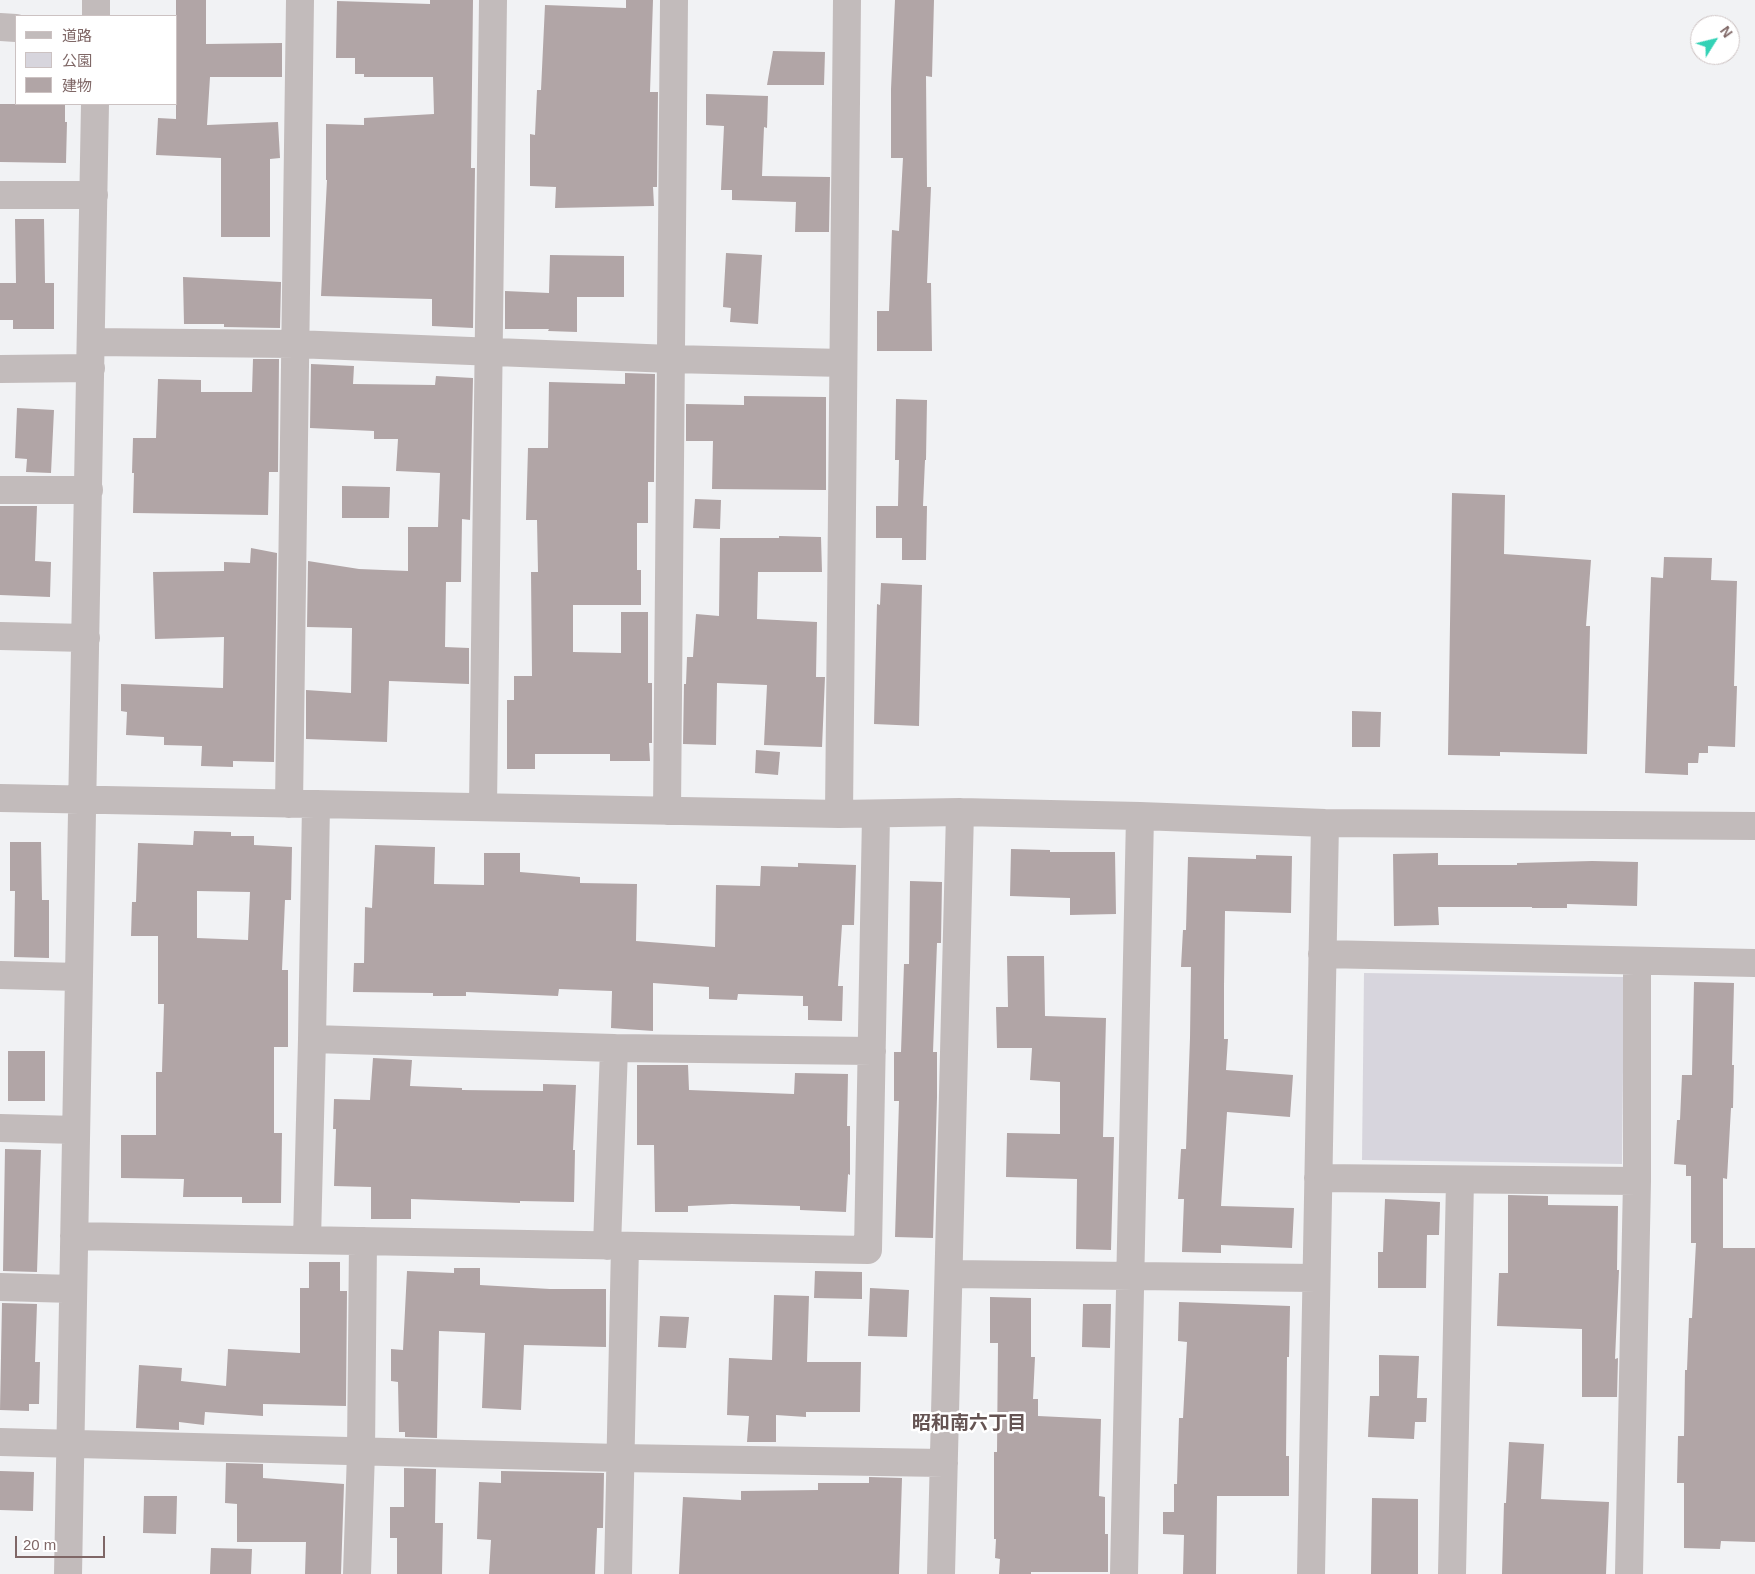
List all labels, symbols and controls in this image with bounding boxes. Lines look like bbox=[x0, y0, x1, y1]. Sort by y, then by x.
legend bbox=[15, 15, 178, 105]
north arrow bbox=[1690, 15, 1740, 65]
text: N bbox=[1717, 23, 1736, 41]
text: 道路 bbox=[62, 27, 92, 44]
text: 公園 bbox=[62, 52, 92, 69]
text: 建物 bbox=[62, 77, 92, 94]
district label: 昭和南六丁目 bbox=[912, 1413, 1026, 1435]
scale bar bbox=[18, 1526, 108, 1558]
text: 20 m bbox=[23, 1536, 56, 1553]

